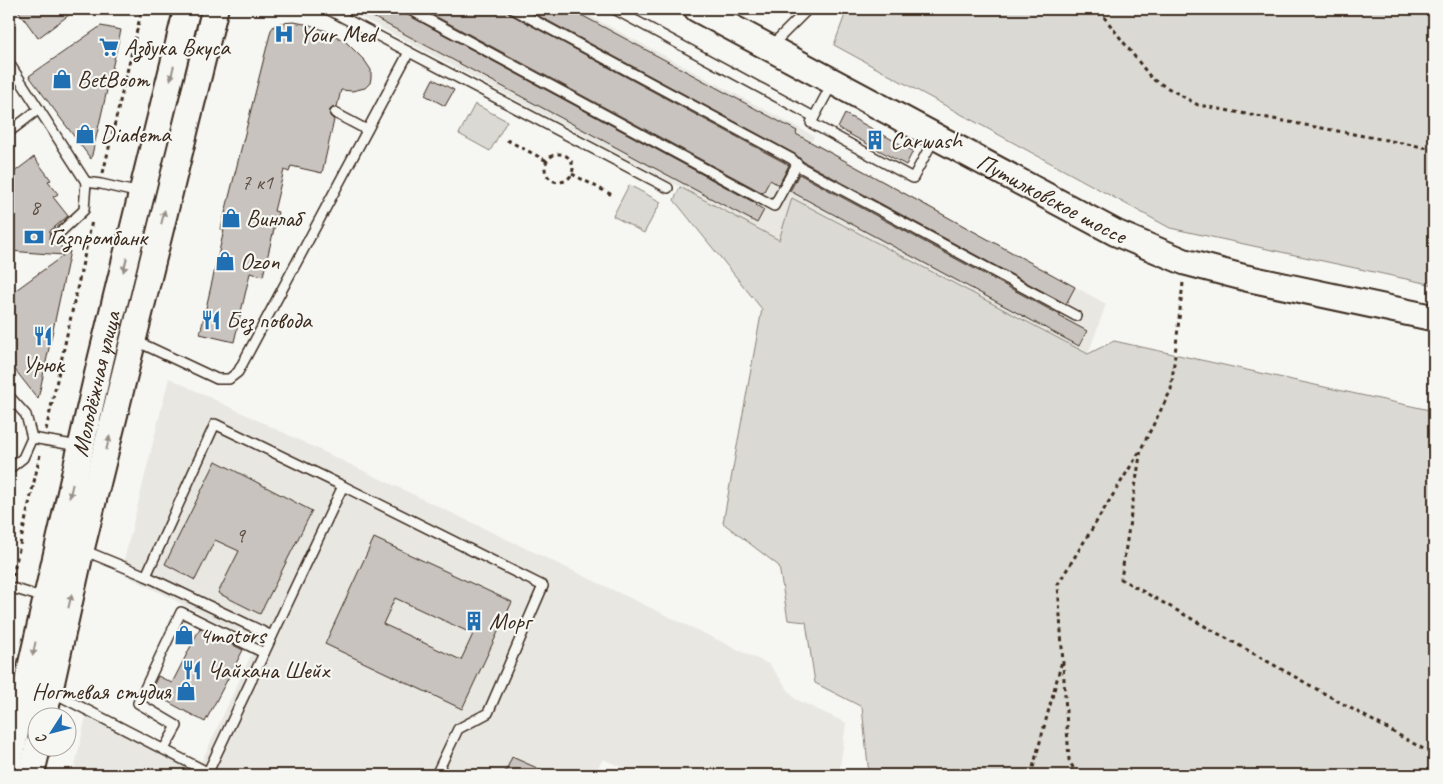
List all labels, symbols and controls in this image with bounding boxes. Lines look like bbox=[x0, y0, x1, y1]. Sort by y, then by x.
place label: Your Med bbox=[299, 19, 380, 49]
hospital icon: Your Med bbox=[273, 23, 295, 45]
place label: Азбука Вкуса bbox=[124, 32, 231, 63]
supermarket icon: Азбука Вкуса bbox=[98, 36, 120, 58]
place label: BetBoom bbox=[77, 64, 150, 94]
one-way arrow bbox=[168, 66, 176, 81]
shop icon: BetBoom bbox=[51, 68, 73, 90]
place label: Diadema bbox=[100, 119, 172, 149]
shop icon: Diadema bbox=[74, 123, 96, 145]
place label: Carwash bbox=[890, 125, 964, 155]
building icon: Carwash bbox=[864, 129, 886, 151]
street label: Путилковское шоссе bbox=[972, 146, 1133, 251]
house number: 7 к1 bbox=[241, 169, 274, 195]
house number: 8 bbox=[30, 194, 42, 220]
place label: Винлаб bbox=[246, 203, 306, 233]
shop icon: Винлаб bbox=[220, 207, 242, 229]
one-way arrow bbox=[160, 209, 168, 224]
place label: Газпромбанк bbox=[49, 222, 149, 253]
bank icon: Газпромбанк bbox=[23, 226, 45, 248]
place label: Ozon bbox=[240, 246, 280, 276]
shop icon: Ozon bbox=[214, 250, 236, 272]
one-way arrow bbox=[120, 257, 128, 272]
place label: Без повода bbox=[226, 305, 313, 336]
street label: Молодёжная улица bbox=[64, 307, 128, 459]
restaurant icon: Без повода bbox=[200, 309, 222, 331]
restaurant icon: Урюк bbox=[32, 325, 54, 347]
place label: Урюк bbox=[22, 349, 66, 379]
one-way arrow bbox=[104, 435, 112, 450]
one-way arrow bbox=[67, 484, 75, 499]
house number: 9 bbox=[235, 522, 246, 548]
one-way arrow bbox=[66, 593, 74, 608]
place label: Морг bbox=[489, 606, 534, 636]
building icon: Морг bbox=[463, 610, 485, 632]
place label: 4motors bbox=[199, 620, 268, 650]
shop icon: 4motors bbox=[173, 624, 195, 646]
one-way arrow bbox=[30, 642, 38, 657]
place label: Чайхана Шейх bbox=[207, 655, 331, 685]
restaurant icon: Чайхана Шейх bbox=[181, 659, 203, 681]
place label: Ногтевая студия bbox=[32, 676, 172, 706]
shop icon: Ногтевая студия bbox=[175, 680, 197, 702]
north arrow bbox=[28, 706, 78, 756]
text: С bbox=[32, 730, 51, 747]

